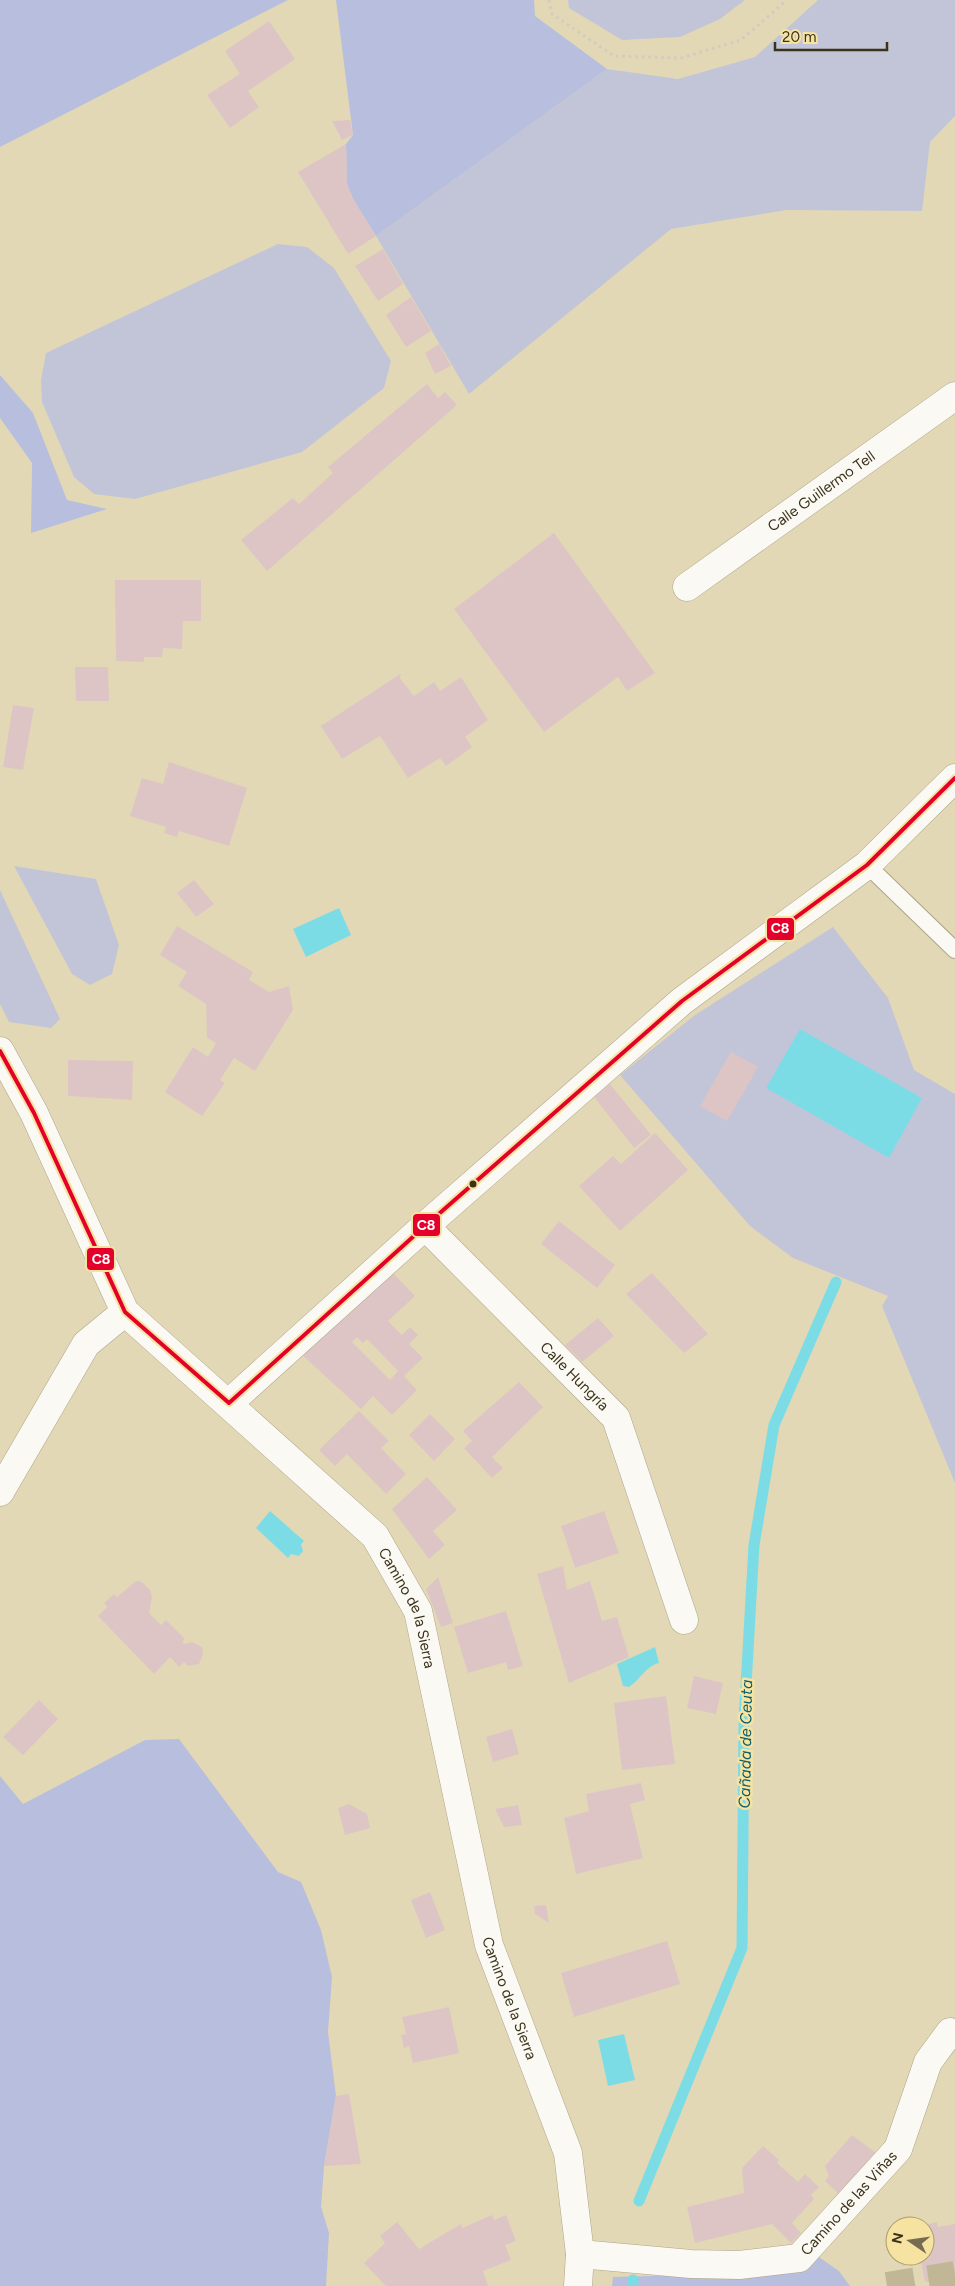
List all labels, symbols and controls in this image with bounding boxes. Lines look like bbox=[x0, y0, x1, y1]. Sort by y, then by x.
scale bar bbox=[775, 20, 888, 52]
text: 20 m bbox=[782, 28, 816, 46]
street label: Calle Guillermo Tell bbox=[764, 447, 879, 536]
line badge: C8 bbox=[766, 917, 795, 941]
text: C8 bbox=[771, 920, 789, 937]
unlabelled marker bbox=[468, 1179, 478, 1189]
line badge: C8 bbox=[412, 1213, 441, 1237]
text: C8 bbox=[417, 1217, 435, 1234]
line badge: C8 bbox=[86, 1247, 115, 1271]
text: C8 bbox=[92, 1251, 110, 1268]
street label: Calle Hungría bbox=[536, 1338, 613, 1415]
street label: Camino de la Sierra bbox=[375, 1545, 439, 1670]
water label: Cañada de Ceuta bbox=[735, 1679, 756, 1809]
street label: Camino de la Sierra bbox=[479, 1935, 541, 2062]
street label: Camino de las Viñas bbox=[797, 2147, 901, 2259]
north arrow bbox=[885, 2216, 935, 2266]
text: N bbox=[888, 2231, 907, 2245]

